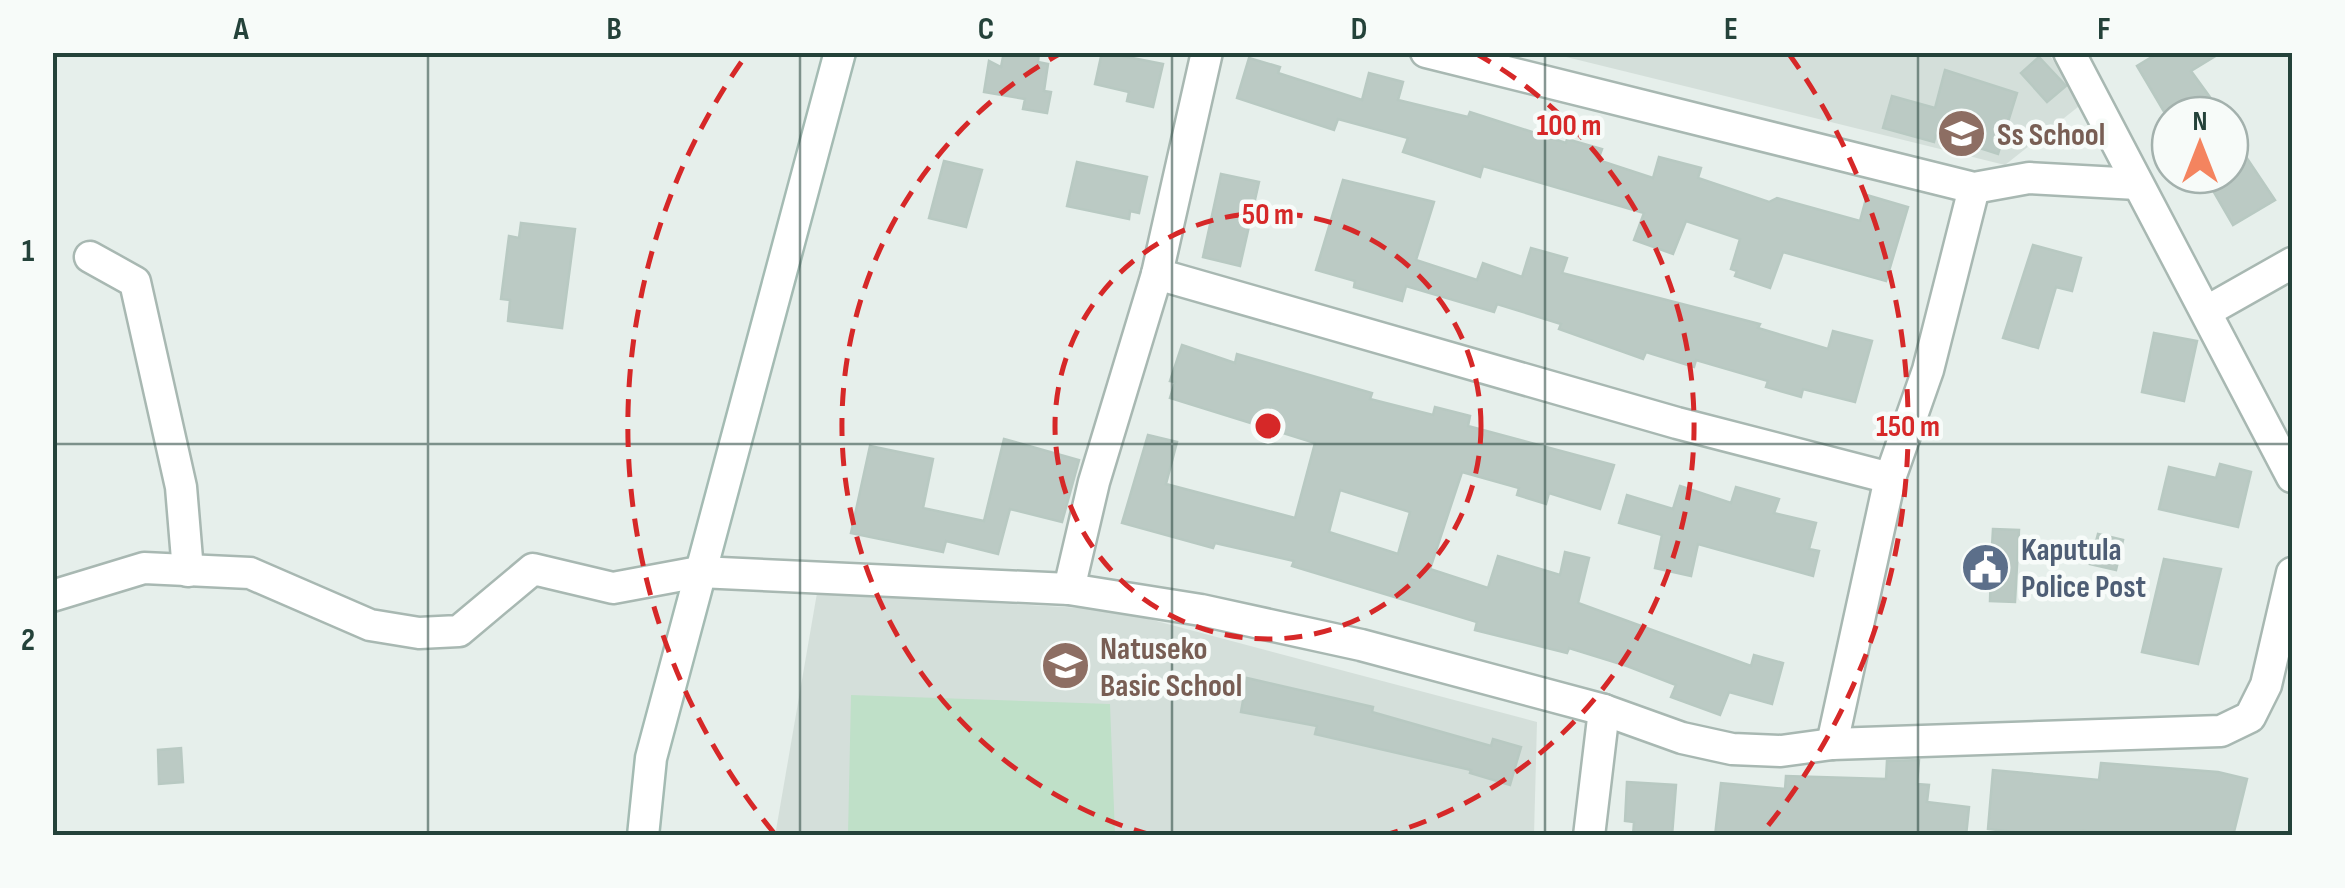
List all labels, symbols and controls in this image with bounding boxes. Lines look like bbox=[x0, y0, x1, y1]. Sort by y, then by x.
text: A bbox=[232, 10, 249, 49]
text: B bbox=[606, 10, 622, 49]
text: C bbox=[978, 10, 994, 49]
text: D bbox=[1351, 10, 1367, 49]
text: E bbox=[1724, 10, 1738, 49]
text: F bbox=[2097, 10, 2111, 49]
north arrow bbox=[2150, 95, 2250, 195]
text: N bbox=[2193, 105, 2207, 138]
text: 100 m bbox=[1537, 108, 1601, 144]
school or university icon: Ss School bbox=[1936, 108, 1988, 160]
place label: Ss School bbox=[1997, 116, 2105, 155]
text: 50 m bbox=[1242, 197, 1294, 233]
text: 1 bbox=[22, 232, 35, 271]
centre of rings bbox=[1250, 408, 1286, 444]
text: 150 m bbox=[1876, 409, 1940, 445]
place label: Kaputula Police Post bbox=[2021, 531, 2146, 607]
public building icon: Kaputula Police Post bbox=[1960, 541, 2012, 593]
text: 2 bbox=[21, 621, 35, 660]
place label: Natuseko Basic School bbox=[1100, 630, 1242, 706]
school or university icon: Natuseko Basic School bbox=[1039, 640, 1091, 692]

